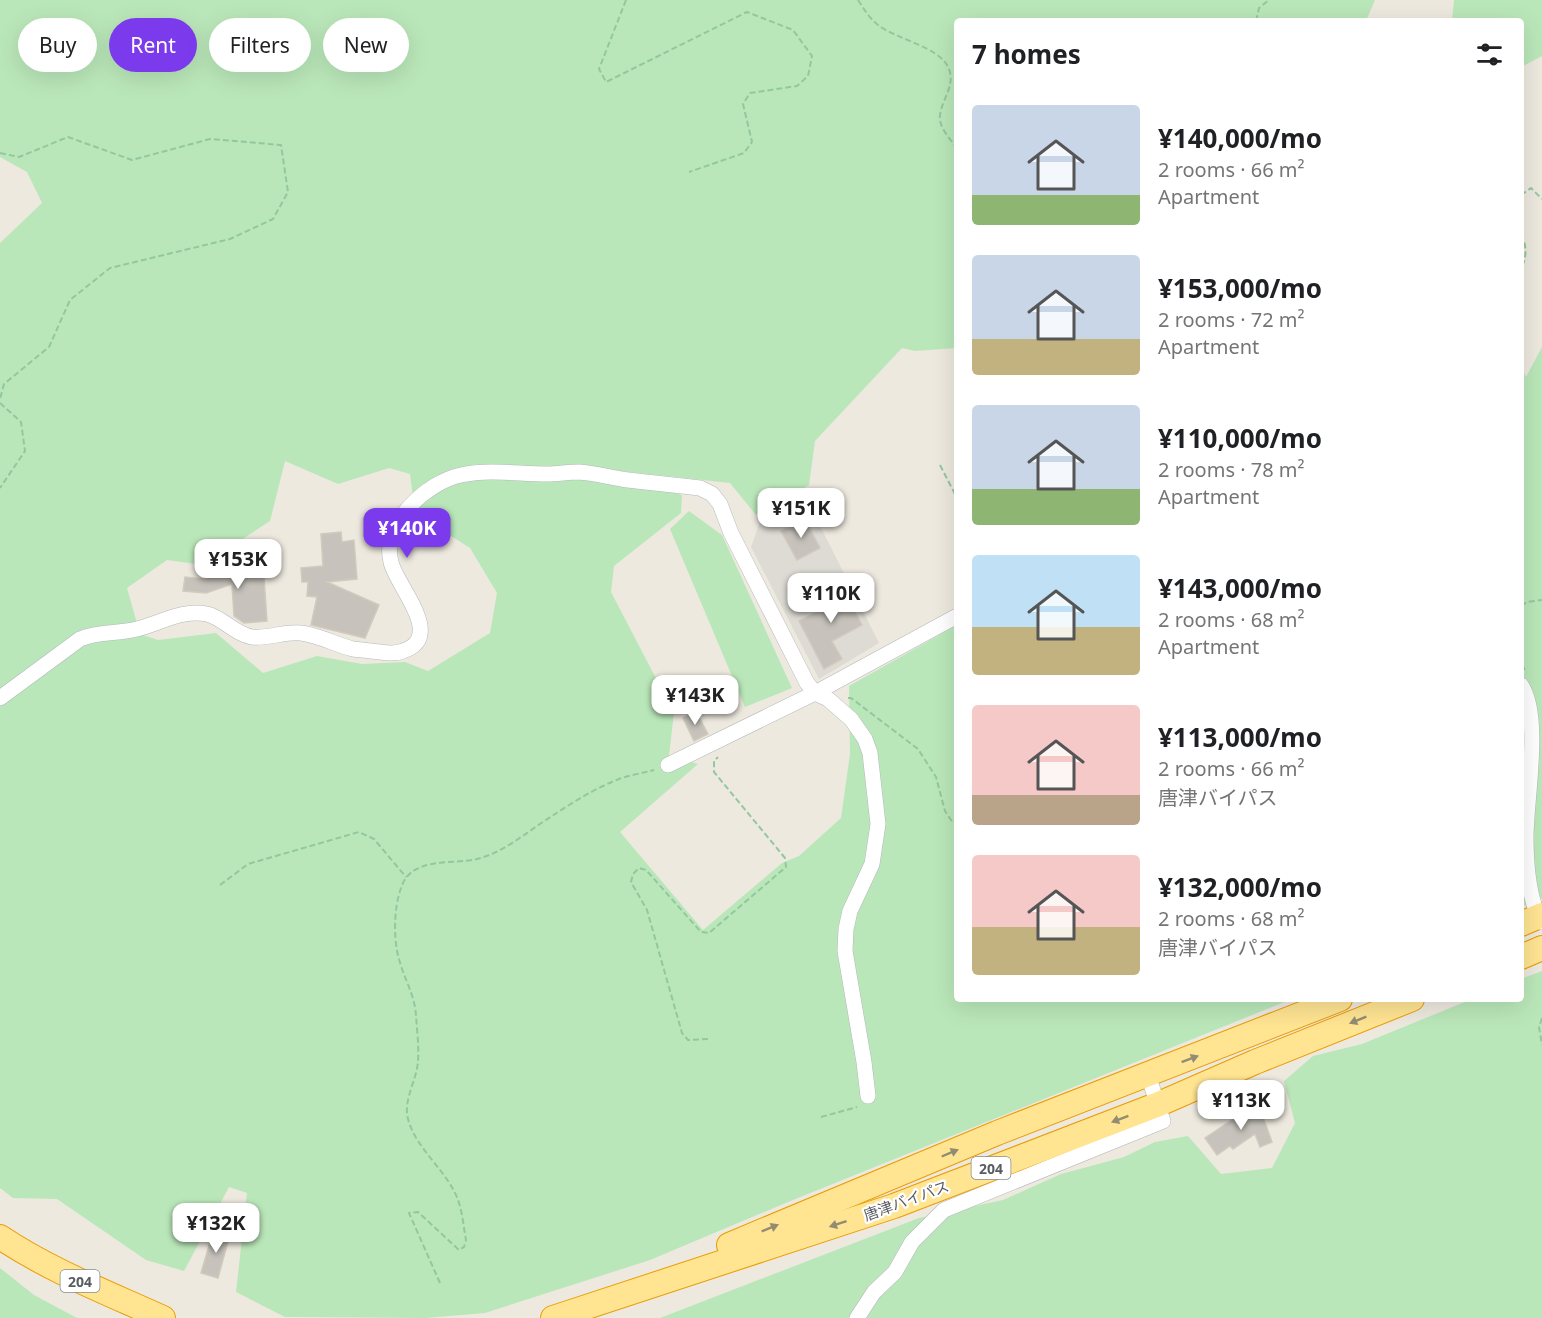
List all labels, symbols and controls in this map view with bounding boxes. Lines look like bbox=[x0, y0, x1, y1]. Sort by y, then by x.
chip: Buy bbox=[18, 18, 97, 72]
chip: Rent bbox=[109, 18, 197, 72]
chip: Filters bbox=[209, 18, 311, 72]
chip: New bbox=[323, 18, 409, 72]
text: 7 homes bbox=[972, 36, 1081, 72]
icon: filters bbox=[1473, 38, 1506, 71]
text: ¥140,000/mo bbox=[1158, 120, 1322, 156]
icon: home bbox=[1020, 129, 1092, 201]
text: 2 rooms · 66 m² bbox=[1158, 156, 1305, 183]
text: Apartment bbox=[1158, 183, 1259, 210]
text: ¥153,000/mo bbox=[1158, 270, 1322, 306]
icon: home bbox=[1020, 279, 1092, 351]
text: 2 rooms · 72 m² bbox=[1158, 306, 1305, 333]
text: Apartment bbox=[1158, 333, 1259, 360]
text: ¥110,000/mo bbox=[1158, 420, 1322, 456]
icon: home bbox=[1020, 429, 1092, 501]
text: 2 rooms · 78 m² bbox=[1158, 456, 1305, 483]
text: Apartment bbox=[1158, 483, 1259, 510]
pin: ¥151K bbox=[759, 488, 843, 539]
text: ¥151K bbox=[771, 494, 831, 521]
pin: ¥140K bbox=[365, 508, 449, 559]
text: ¥140K bbox=[377, 514, 437, 541]
pin: ¥153K bbox=[196, 539, 280, 590]
text: ¥153K bbox=[208, 545, 268, 572]
text: ¥143,000/mo bbox=[1158, 570, 1322, 606]
pin: ¥110K bbox=[789, 573, 873, 624]
text: ¥110K bbox=[801, 579, 861, 606]
icon: home bbox=[1020, 579, 1092, 651]
text: 2 rooms · 68 m² bbox=[1158, 606, 1305, 633]
text: Apartment bbox=[1158, 633, 1259, 660]
pin: ¥143K bbox=[653, 675, 737, 726]
text: ¥143K bbox=[665, 681, 725, 708]
text: ¥113,000/mo bbox=[1158, 719, 1322, 755]
icon: home bbox=[1020, 729, 1092, 801]
text: 2 rooms · 66 m² bbox=[1158, 755, 1305, 782]
text: 唐津バイパス bbox=[1158, 784, 1278, 811]
text: ¥132,000/mo bbox=[1158, 869, 1322, 905]
icon: home bbox=[1020, 879, 1092, 951]
text: 2 rooms · 68 m² bbox=[1158, 905, 1305, 932]
text: 唐津バイパス bbox=[1158, 934, 1278, 961]
one-way arrow bbox=[1348, 1015, 1366, 1025]
one-way arrow bbox=[1181, 1054, 1199, 1064]
pin: ¥113K bbox=[1199, 1080, 1283, 1131]
text: ¥113K bbox=[1211, 1086, 1271, 1113]
one-way arrow bbox=[1110, 1114, 1128, 1124]
one-way arrow bbox=[941, 1149, 958, 1158]
road number: 204 bbox=[972, 1157, 1010, 1179]
street label: 唐津バイパス bbox=[860, 1175, 952, 1225]
pin: ¥132K bbox=[174, 1203, 258, 1254]
text: ¥132K bbox=[186, 1209, 246, 1236]
one-way arrow bbox=[829, 1219, 847, 1229]
one-way arrow bbox=[761, 1223, 779, 1233]
road number: 204 bbox=[60, 1270, 100, 1292]

